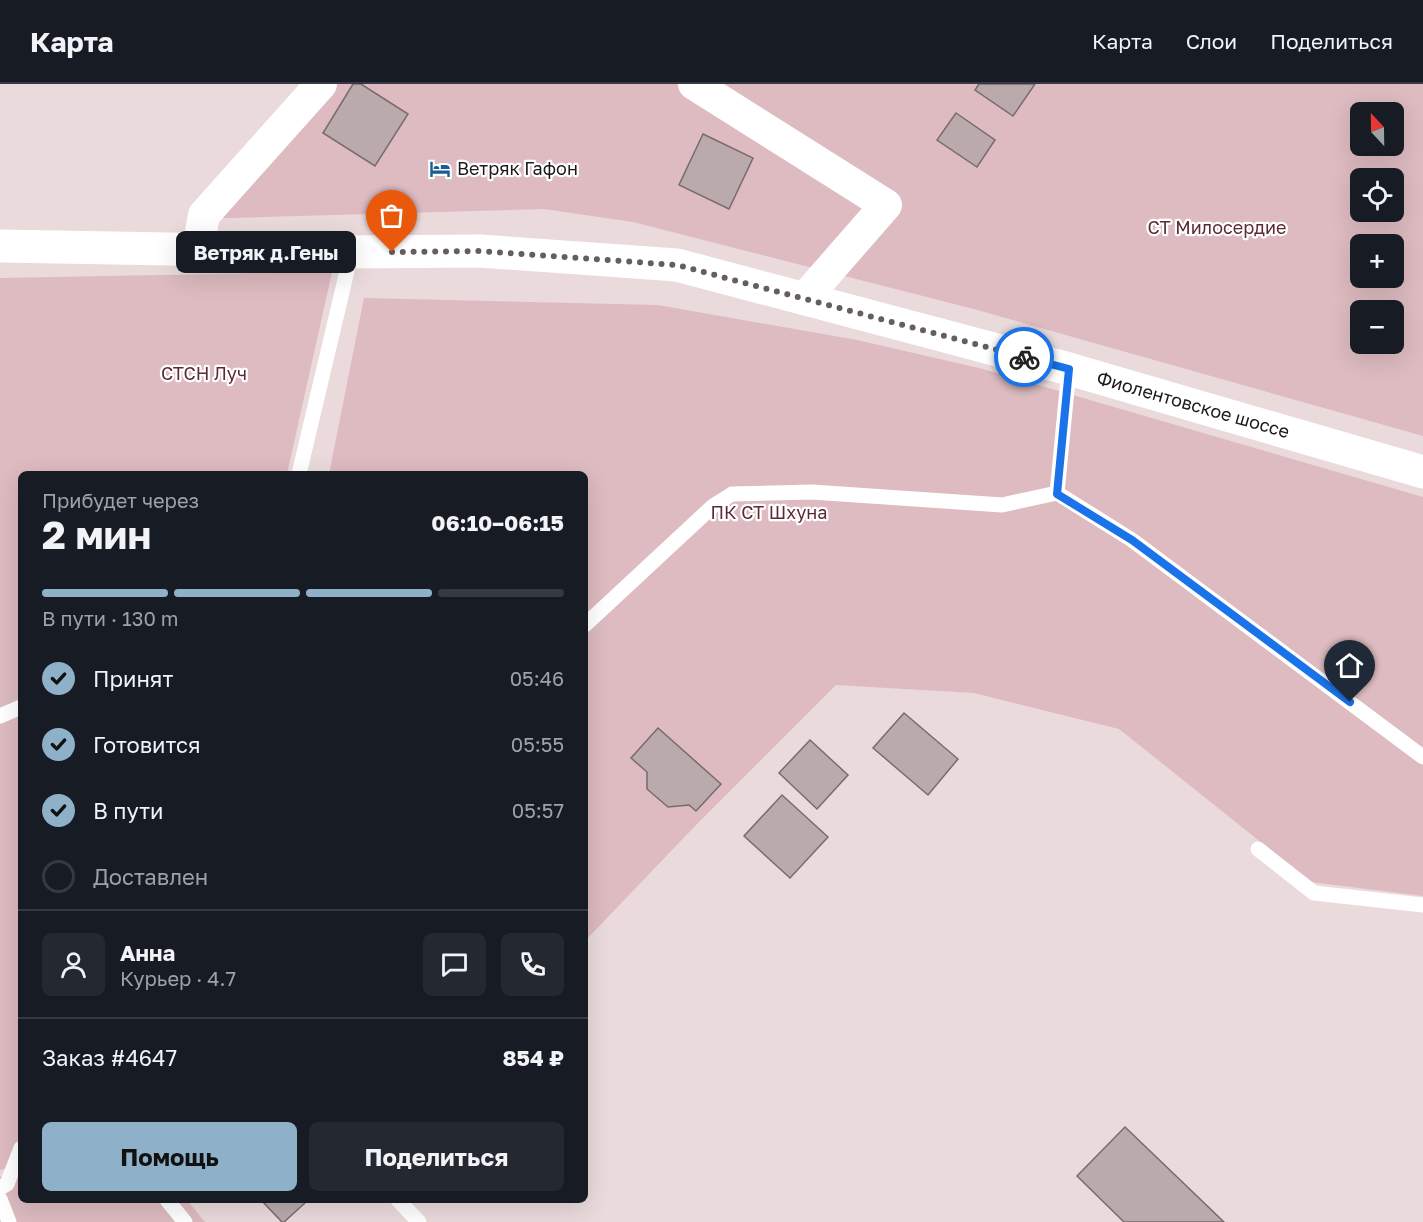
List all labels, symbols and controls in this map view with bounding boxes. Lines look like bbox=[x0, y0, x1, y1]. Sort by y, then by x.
text: Карта bbox=[30, 25, 114, 58]
text: Карта bbox=[1092, 28, 1153, 54]
text: Слои bbox=[1186, 28, 1237, 54]
text: Поделиться bbox=[1270, 28, 1393, 54]
north arrow bbox=[1350, 102, 1404, 156]
map controls bbox=[1350, 102, 1404, 354]
hotel icon: Ветряк Гафон bbox=[428, 157, 452, 181]
place label: Ветряк Гафон bbox=[457, 157, 578, 179]
button: locate bbox=[1350, 168, 1404, 222]
pin bbox=[366, 190, 417, 252]
icon: bag bbox=[375, 199, 408, 232]
park label: СТ Милосердие bbox=[1148, 216, 1286, 238]
callout: Ветряк д.Гены bbox=[176, 231, 356, 273]
button: + bbox=[1350, 234, 1404, 288]
text: Ветряк д.Гены bbox=[193, 240, 339, 264]
button: − bbox=[1350, 300, 1404, 354]
courier bbox=[994, 327, 1054, 387]
icon: bike bbox=[1008, 341, 1041, 374]
park label: СТСН Луч bbox=[161, 362, 247, 384]
street label: Фиолентовское шоссе bbox=[1094, 366, 1292, 442]
text: Прибудет через bbox=[42, 488, 199, 512]
park label: ПК СТ Шхуна bbox=[711, 501, 827, 523]
text: 06:10–06:15 bbox=[431, 509, 564, 536]
text: 2 мин bbox=[42, 511, 151, 558]
text: В пути · 130 m bbox=[42, 606, 179, 630]
pin bbox=[1324, 640, 1375, 702]
icon: home bbox=[1333, 649, 1366, 682]
icon: check bbox=[42, 662, 75, 695]
text: Принят bbox=[93, 665, 173, 692]
text: 05:46 bbox=[510, 666, 564, 690]
icon: check bbox=[42, 728, 75, 761]
text: Готовится bbox=[93, 731, 201, 758]
text: 05:55 bbox=[511, 732, 564, 756]
icon: check bbox=[42, 794, 75, 827]
text: В пути bbox=[93, 797, 163, 824]
text: 05:57 bbox=[512, 798, 564, 822]
text: Доставлен bbox=[93, 863, 208, 890]
button: person bbox=[42, 933, 105, 996]
button: chat bbox=[423, 933, 486, 996]
button: phone bbox=[501, 933, 564, 996]
text: Анна bbox=[120, 939, 175, 966]
text: Курьер · 4.7 bbox=[120, 966, 236, 990]
text: Заказ #4647 bbox=[42, 1044, 177, 1071]
text: 854 ₽ bbox=[502, 1044, 564, 1071]
button: Помощь bbox=[42, 1122, 297, 1191]
button: Поделиться bbox=[309, 1122, 564, 1191]

